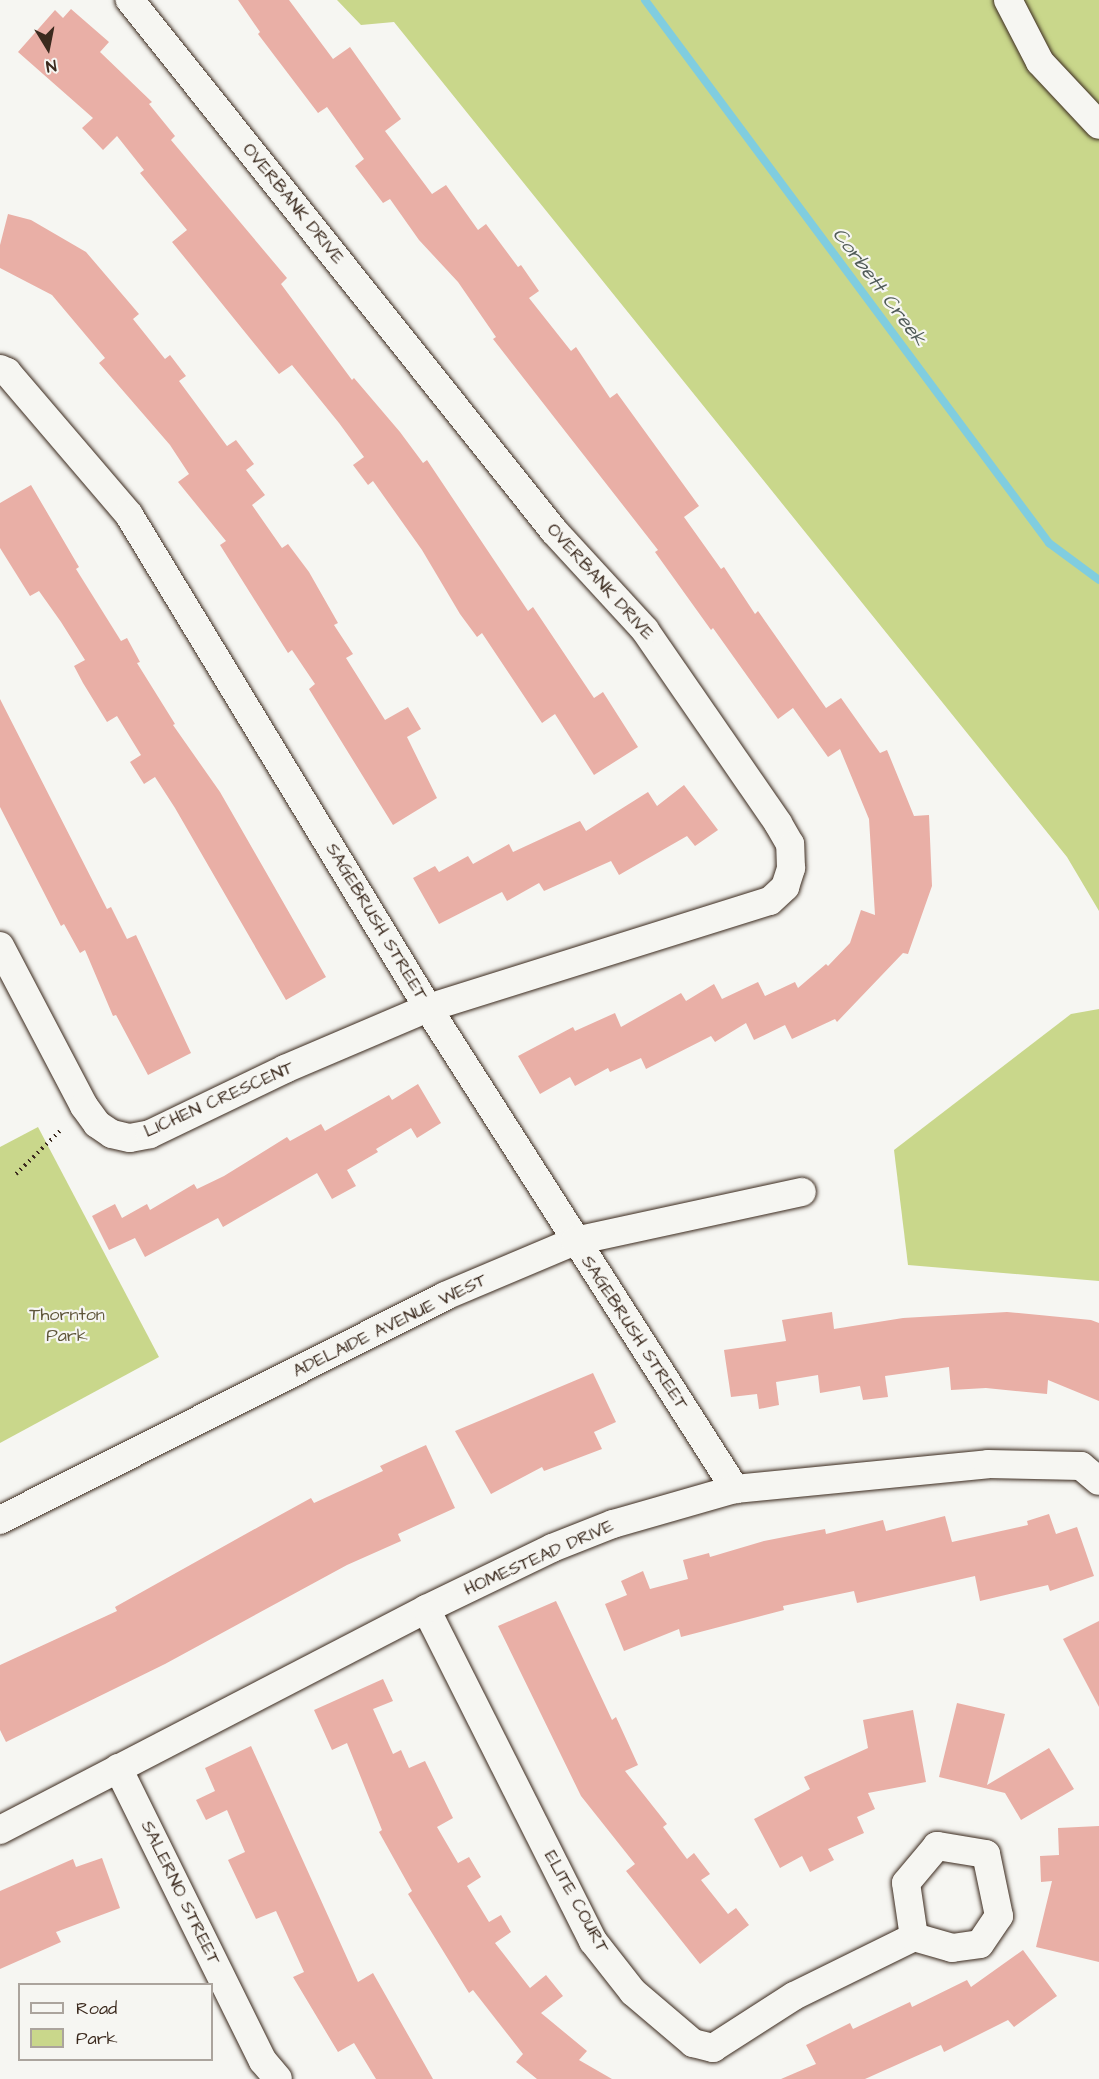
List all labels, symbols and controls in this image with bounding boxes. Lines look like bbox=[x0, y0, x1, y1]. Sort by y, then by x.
north arrow bbox=[18, 18, 78, 78]
text: N bbox=[44, 54, 58, 77]
street label: OVERBANK DRIVE bbox=[237, 139, 349, 269]
water label: Corbett Creek bbox=[827, 223, 931, 351]
street label: OVERBANK DRIVE bbox=[542, 519, 658, 645]
street label: SAGEBRUSH STREET bbox=[320, 839, 432, 1005]
street label: LICHEN CRESCENT bbox=[141, 1057, 297, 1143]
street label: SAGEBRUSH STREET bbox=[576, 1252, 692, 1414]
street label: ADELAIDE AVENUE WEST bbox=[289, 1270, 491, 1382]
park label: Thornton Park bbox=[29, 1305, 105, 1348]
street label: HOMESTEAD DRIVE bbox=[461, 1515, 617, 1601]
street label: SALERNO STREET bbox=[136, 1817, 224, 1969]
street label: ELITE COURT bbox=[539, 1847, 613, 1957]
legend bbox=[18, 1983, 213, 2061]
text: Road bbox=[76, 1996, 117, 2021]
text: Park bbox=[76, 2026, 118, 2051]

